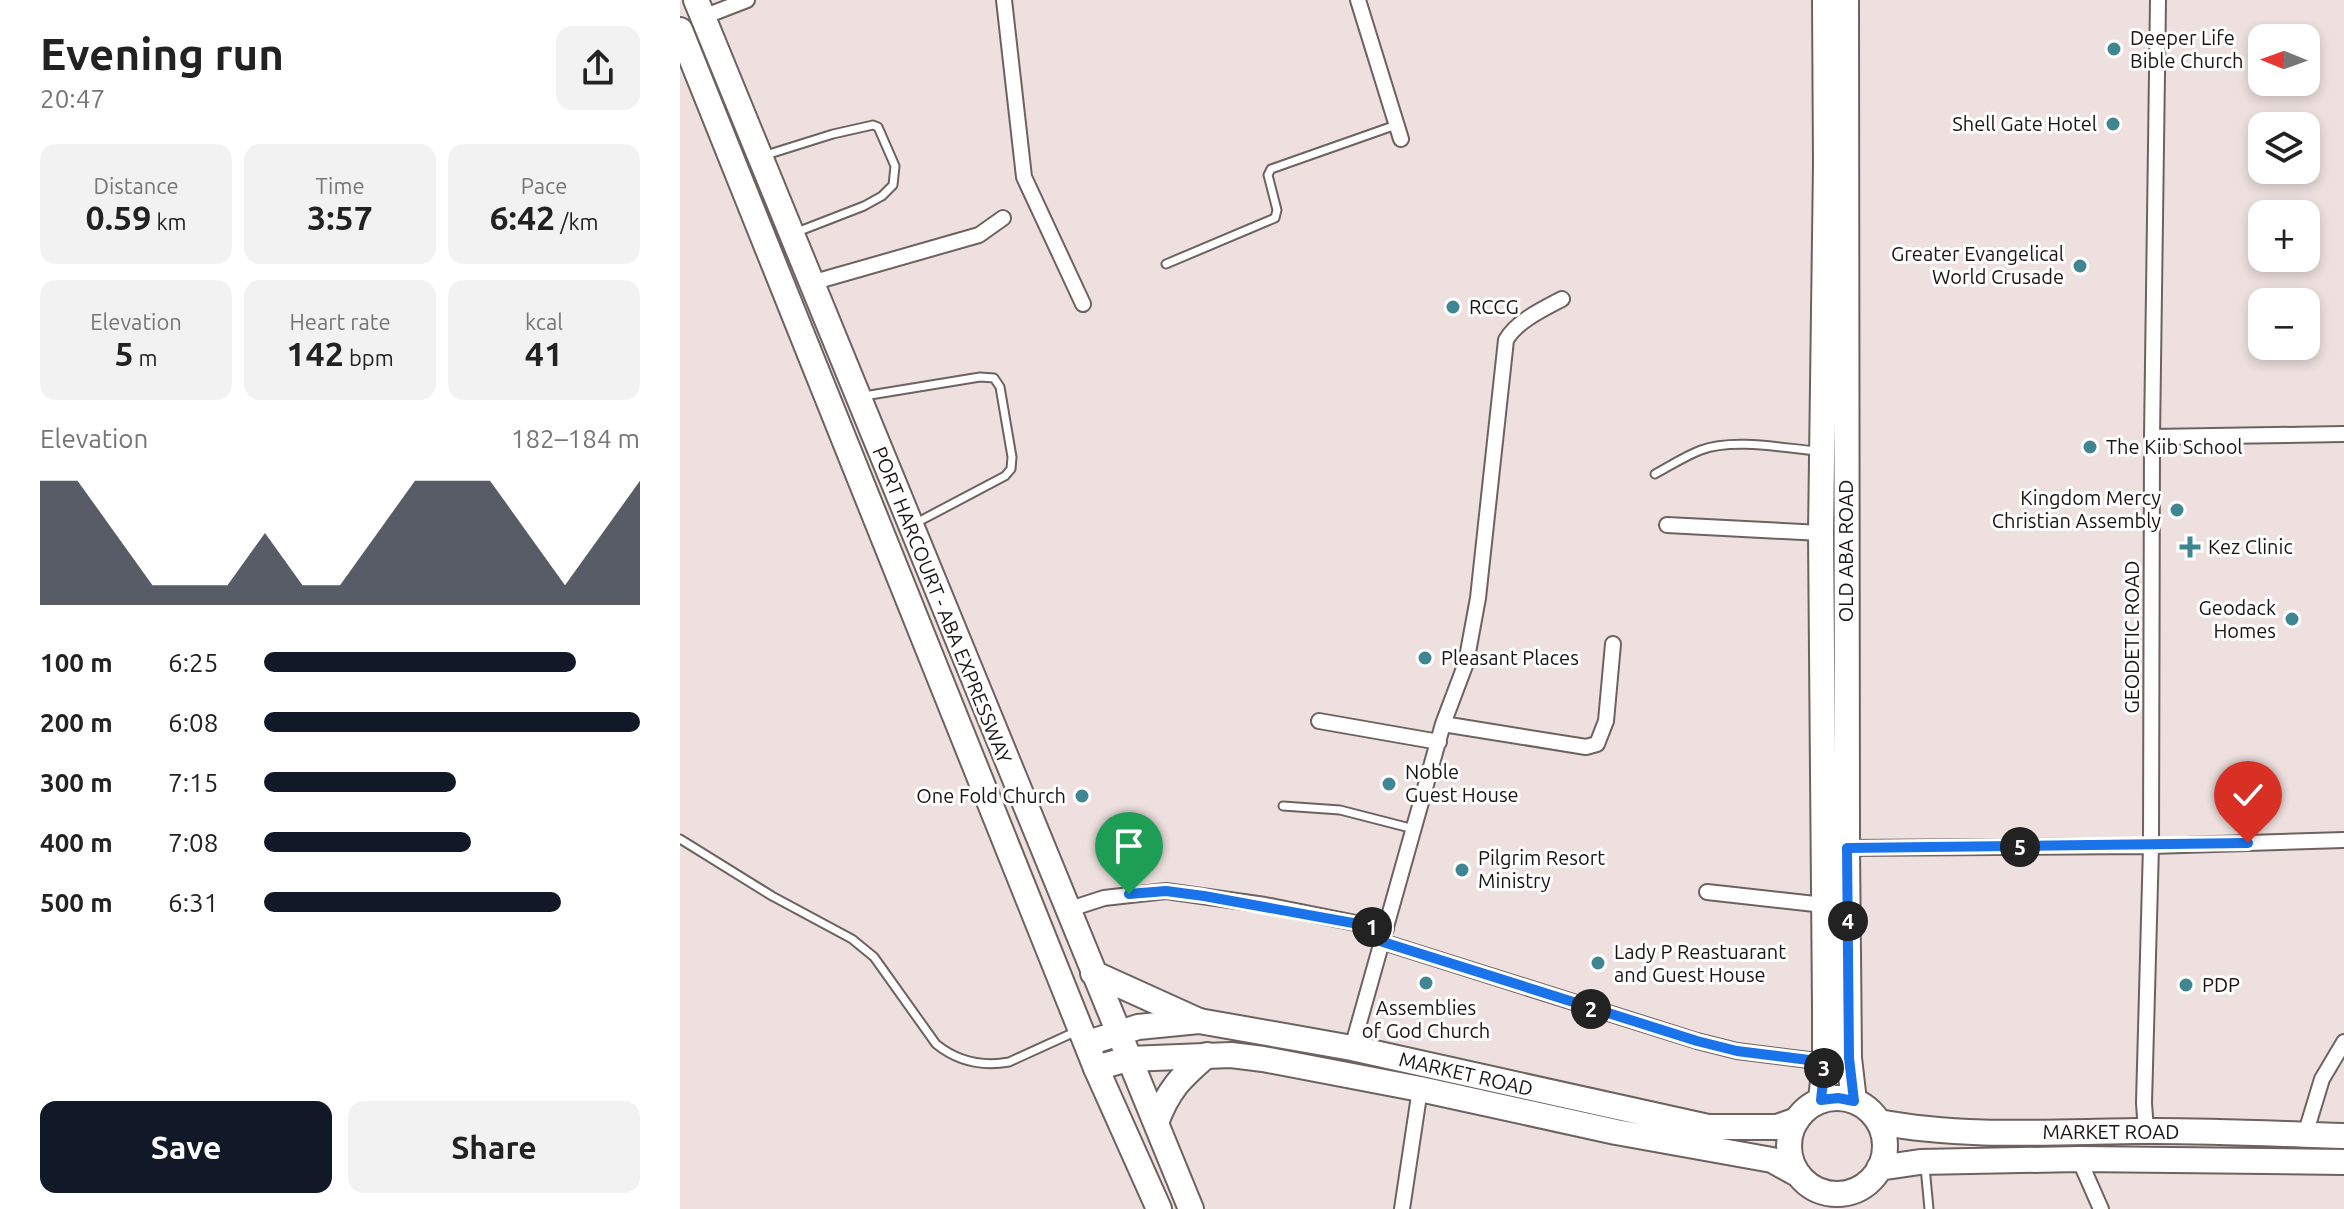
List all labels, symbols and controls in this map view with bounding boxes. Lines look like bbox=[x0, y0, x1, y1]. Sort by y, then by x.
north arrow bbox=[2248, 24, 2320, 96]
map controls bbox=[2248, 24, 2320, 360]
button: share bbox=[556, 26, 640, 110]
place label: Deeper Life Bible Church bbox=[2130, 26, 2244, 72]
text: Evening run bbox=[40, 29, 284, 78]
marker: Deeper Life Bible Church bbox=[2105, 40, 2123, 58]
text: 20:47 bbox=[40, 84, 105, 113]
place label: Shell Gate Hotel bbox=[1952, 112, 2097, 135]
button: layers bbox=[2248, 112, 2320, 184]
marker: Shell Gate Hotel bbox=[2104, 115, 2122, 133]
text: Distance bbox=[93, 173, 179, 198]
text: Time bbox=[315, 173, 365, 198]
text: Pace bbox=[521, 173, 567, 198]
text: 0.59 bbox=[85, 198, 151, 236]
text: 3:57 bbox=[307, 198, 373, 236]
text: 6:42 bbox=[489, 198, 555, 236]
button: + bbox=[2248, 200, 2320, 272]
text: km bbox=[151, 209, 187, 234]
text: /km bbox=[555, 209, 599, 234]
place label: Greater Evangelical World Crusade bbox=[1891, 242, 2064, 288]
marker: Greater Evangelical World Crusade bbox=[2071, 257, 2089, 275]
button: − bbox=[2248, 288, 2320, 360]
place label: RCCG bbox=[1469, 295, 1519, 318]
marker: RCCG bbox=[1444, 298, 1462, 316]
text: Elevation bbox=[90, 309, 182, 334]
text: Heart rate bbox=[289, 309, 391, 334]
text: kcal bbox=[525, 309, 563, 334]
text: 5 bbox=[114, 334, 134, 372]
text: 142 bbox=[286, 334, 344, 372]
text: 41 bbox=[525, 334, 563, 372]
text: m bbox=[134, 345, 158, 370]
text: bpm bbox=[344, 345, 394, 370]
text: Elevation bbox=[40, 424, 148, 453]
text: 182–184 m bbox=[511, 424, 640, 453]
place label: The Kiib School bbox=[2106, 435, 2243, 458]
marker: The Kiib School bbox=[2081, 438, 2099, 456]
street label: PORT HARCOURT - ABA EXPRESSWAY bbox=[868, 443, 1017, 767]
street label: OLD ABA ROAD bbox=[1834, 480, 1857, 622]
place label: Kingdom Mercy Christian Assembly bbox=[1992, 486, 2161, 532]
marker: Kingdom Mercy Christian Assembly bbox=[2168, 501, 2186, 519]
place label: Kez Clinic bbox=[2208, 535, 2293, 558]
marker: Kez Clinic bbox=[2179, 536, 2201, 558]
street label: GEODETIC ROAD bbox=[2120, 561, 2143, 713]
place label: Geodack Homes bbox=[2199, 596, 2276, 642]
marker: Geodack Homes bbox=[2283, 610, 2301, 628]
place label: Pleasant Places bbox=[1441, 646, 1579, 669]
text: 100 m bbox=[40, 648, 113, 677]
text: 6:25 bbox=[168, 648, 218, 677]
marker: Pleasant Places bbox=[1416, 649, 1434, 667]
text: 200 m bbox=[40, 708, 113, 737]
text: 6:08 bbox=[168, 708, 218, 737]
place label: Noble Guest House bbox=[1405, 760, 1519, 806]
pin bbox=[2214, 761, 2282, 843]
text: 300 m bbox=[40, 768, 113, 797]
text: 7:15 bbox=[168, 768, 218, 797]
icon: check bbox=[2226, 773, 2270, 817]
marker: Noble Guest House bbox=[1380, 775, 1398, 793]
place label: One Fold Church bbox=[916, 784, 1066, 807]
marker: One Fold Church bbox=[1073, 787, 1091, 805]
pin bbox=[1095, 812, 1163, 894]
icon: arrive bbox=[1107, 824, 1151, 868]
pin: 5 bbox=[2000, 827, 2040, 867]
text: 400 m bbox=[40, 828, 113, 857]
text: 7:08 bbox=[168, 828, 218, 857]
text: 5 bbox=[2014, 834, 2026, 859]
place label: Pilgrim Resort Ministry bbox=[1478, 846, 1605, 892]
marker: Pilgrim Resort Ministry bbox=[1453, 861, 1471, 879]
text: 500 m bbox=[40, 888, 113, 917]
text: 6:31 bbox=[168, 888, 218, 917]
pin: 4 bbox=[1828, 901, 1868, 941]
pin: 1 bbox=[1352, 907, 1392, 947]
text: 4 bbox=[1842, 908, 1854, 933]
text: 1 bbox=[1366, 914, 1378, 939]
place label: Lady P Reastuarant and Guest House bbox=[1614, 940, 1786, 986]
marker: Lady P Reastuarant and Guest House bbox=[1589, 954, 1607, 972]
place label: PDP bbox=[2202, 973, 2240, 996]
marker: Assemblies of God Church bbox=[1417, 974, 1435, 992]
marker: PDP bbox=[2177, 976, 2195, 994]
pin: 2 bbox=[1571, 989, 1611, 1029]
place label: Assemblies of God Church bbox=[1362, 996, 1490, 1042]
text: 2 bbox=[1585, 996, 1597, 1021]
street label: MARKET ROAD bbox=[1397, 1047, 1535, 1100]
pin: 3 bbox=[1804, 1048, 1844, 1088]
text: 3 bbox=[1818, 1055, 1830, 1080]
button: Save bbox=[40, 1101, 332, 1193]
button: Share bbox=[348, 1101, 640, 1193]
street label: MARKET ROAD bbox=[2043, 1120, 2179, 1143]

